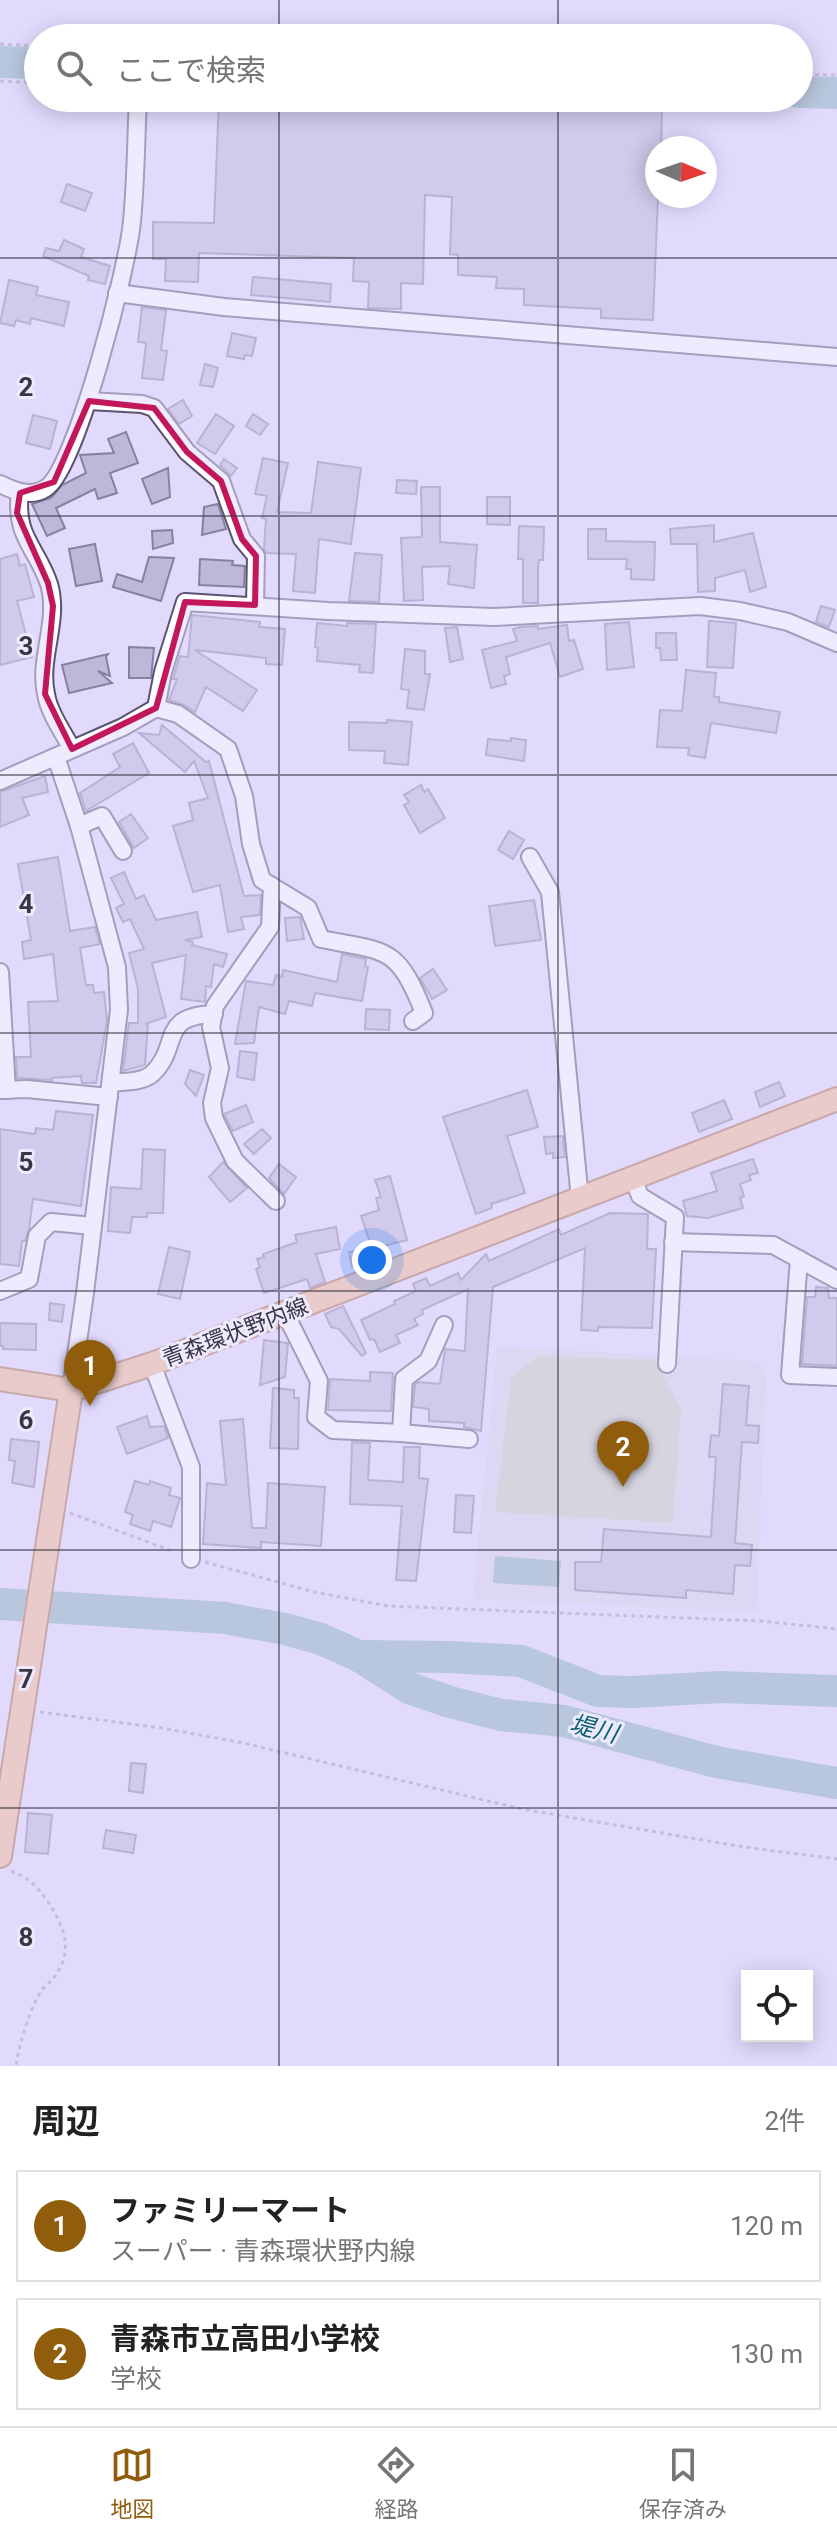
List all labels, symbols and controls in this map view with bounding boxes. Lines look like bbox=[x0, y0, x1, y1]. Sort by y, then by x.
search box bbox=[24, 24, 813, 112]
icon: search bbox=[52, 46, 96, 90]
text: ここで検索 bbox=[116, 53, 266, 88]
north arrow bbox=[645, 136, 717, 208]
text: 2 bbox=[19, 372, 33, 402]
text: 3 bbox=[19, 631, 33, 661]
text: 4 bbox=[19, 889, 34, 919]
text: 5 bbox=[19, 1147, 33, 1177]
your location bbox=[352, 1240, 392, 1280]
street label: 青森環状野内線 bbox=[159, 1293, 312, 1372]
pin: 1 bbox=[64, 1340, 116, 1406]
text: 6 bbox=[19, 1405, 34, 1435]
pin: 2 bbox=[597, 1421, 649, 1487]
text: 7 bbox=[19, 1664, 33, 1694]
water label: 堤川 bbox=[567, 1710, 624, 1749]
text: 8 bbox=[19, 1922, 33, 1952]
map controls bbox=[741, 1970, 813, 2042]
button: locate bbox=[741, 1970, 813, 2042]
text: 周辺 bbox=[32, 2101, 100, 2141]
text: 2件 bbox=[764, 2106, 805, 2136]
text: ファミリーマート bbox=[110, 2193, 350, 2228]
text: 1 bbox=[53, 2211, 67, 2241]
text: 120 m bbox=[730, 2211, 803, 2241]
text: スーパー · 青森環状野内線 bbox=[110, 2236, 415, 2266]
text: 青森市立高田小学校 bbox=[110, 2321, 380, 2356]
text: 2 bbox=[53, 2339, 67, 2369]
text: 130 m bbox=[730, 2339, 803, 2369]
text: 学校 bbox=[110, 2364, 162, 2394]
tab: 地図 bbox=[110, 2443, 154, 2523]
tab: 経路 bbox=[374, 2443, 419, 2523]
tab: 保存済み bbox=[639, 2443, 727, 2523]

